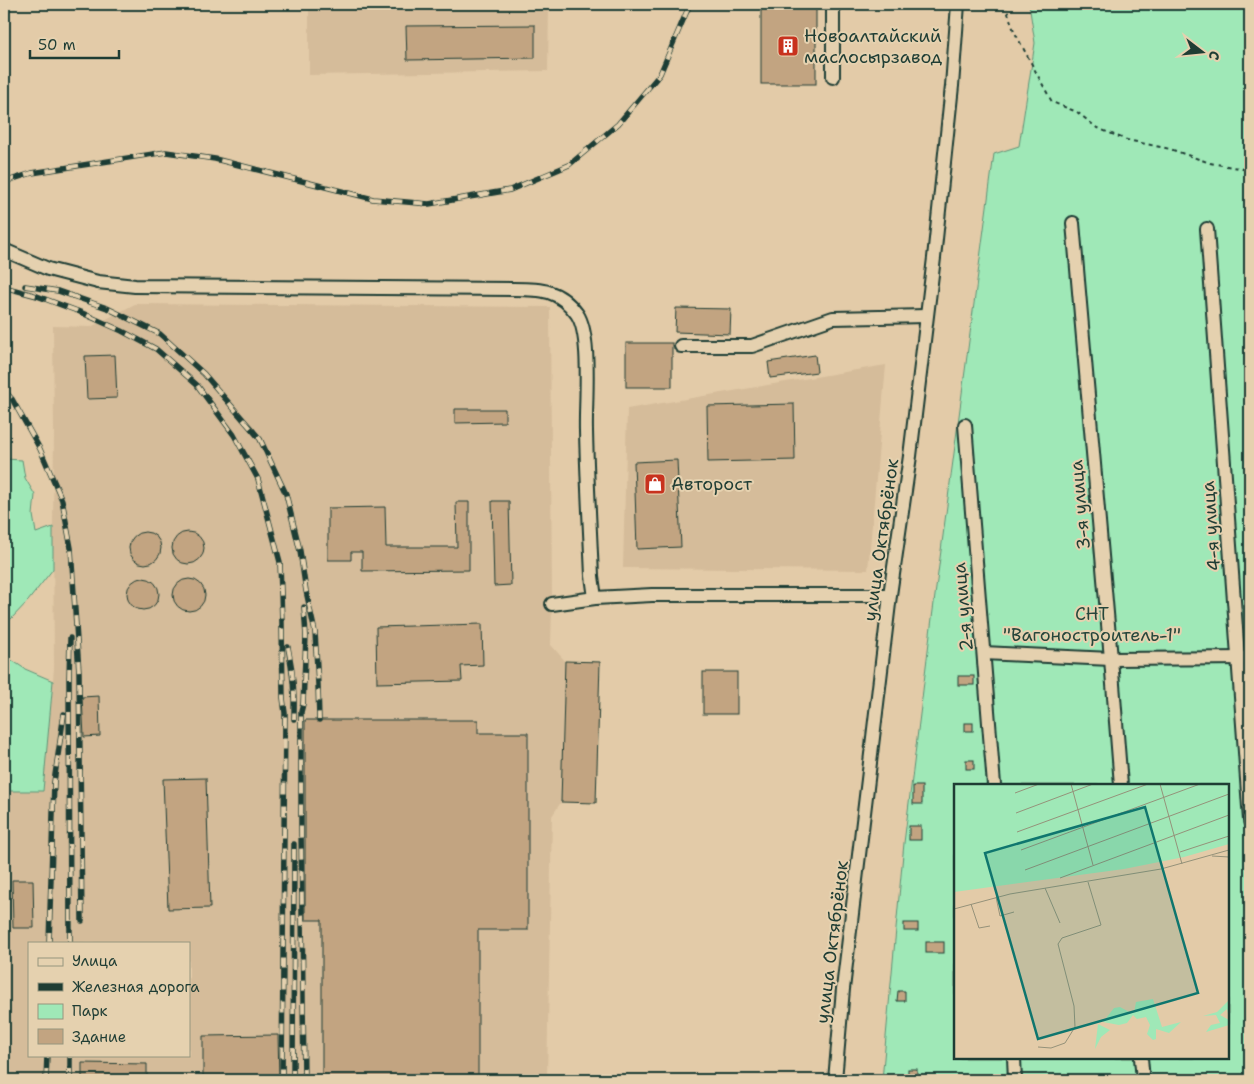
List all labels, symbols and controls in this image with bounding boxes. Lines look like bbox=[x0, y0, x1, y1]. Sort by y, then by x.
place label: Новоалтайский маслосырзавод bbox=[804, 24, 943, 69]
scale bar bbox=[30, 28, 119, 60]
north arrow bbox=[1176, 28, 1226, 78]
building icon: Новоалтайский маслосырзавод bbox=[776, 34, 800, 58]
text: 50 m bbox=[38, 35, 76, 55]
text: С bbox=[1205, 49, 1224, 62]
street label: улица Октябрёнок bbox=[858, 457, 904, 623]
street label: 3-я улица bbox=[1064, 459, 1096, 551]
shop icon: Авторост bbox=[643, 472, 667, 496]
place label: Авторост bbox=[671, 472, 753, 496]
street label: 4-я улица bbox=[1196, 480, 1226, 572]
street label: 2-я улица bbox=[947, 562, 979, 652]
park label: СНТ "Вагоностроитель-1" bbox=[1003, 602, 1181, 647]
inset map bbox=[954, 784, 1229, 1059]
street label: улица Октябрёнок bbox=[810, 859, 854, 1025]
legend bbox=[28, 942, 190, 1056]
text: Улица bbox=[72, 951, 118, 971]
text: Железная дорога bbox=[72, 977, 200, 997]
text: Парк bbox=[72, 1001, 108, 1021]
text: Здание bbox=[72, 1027, 126, 1047]

